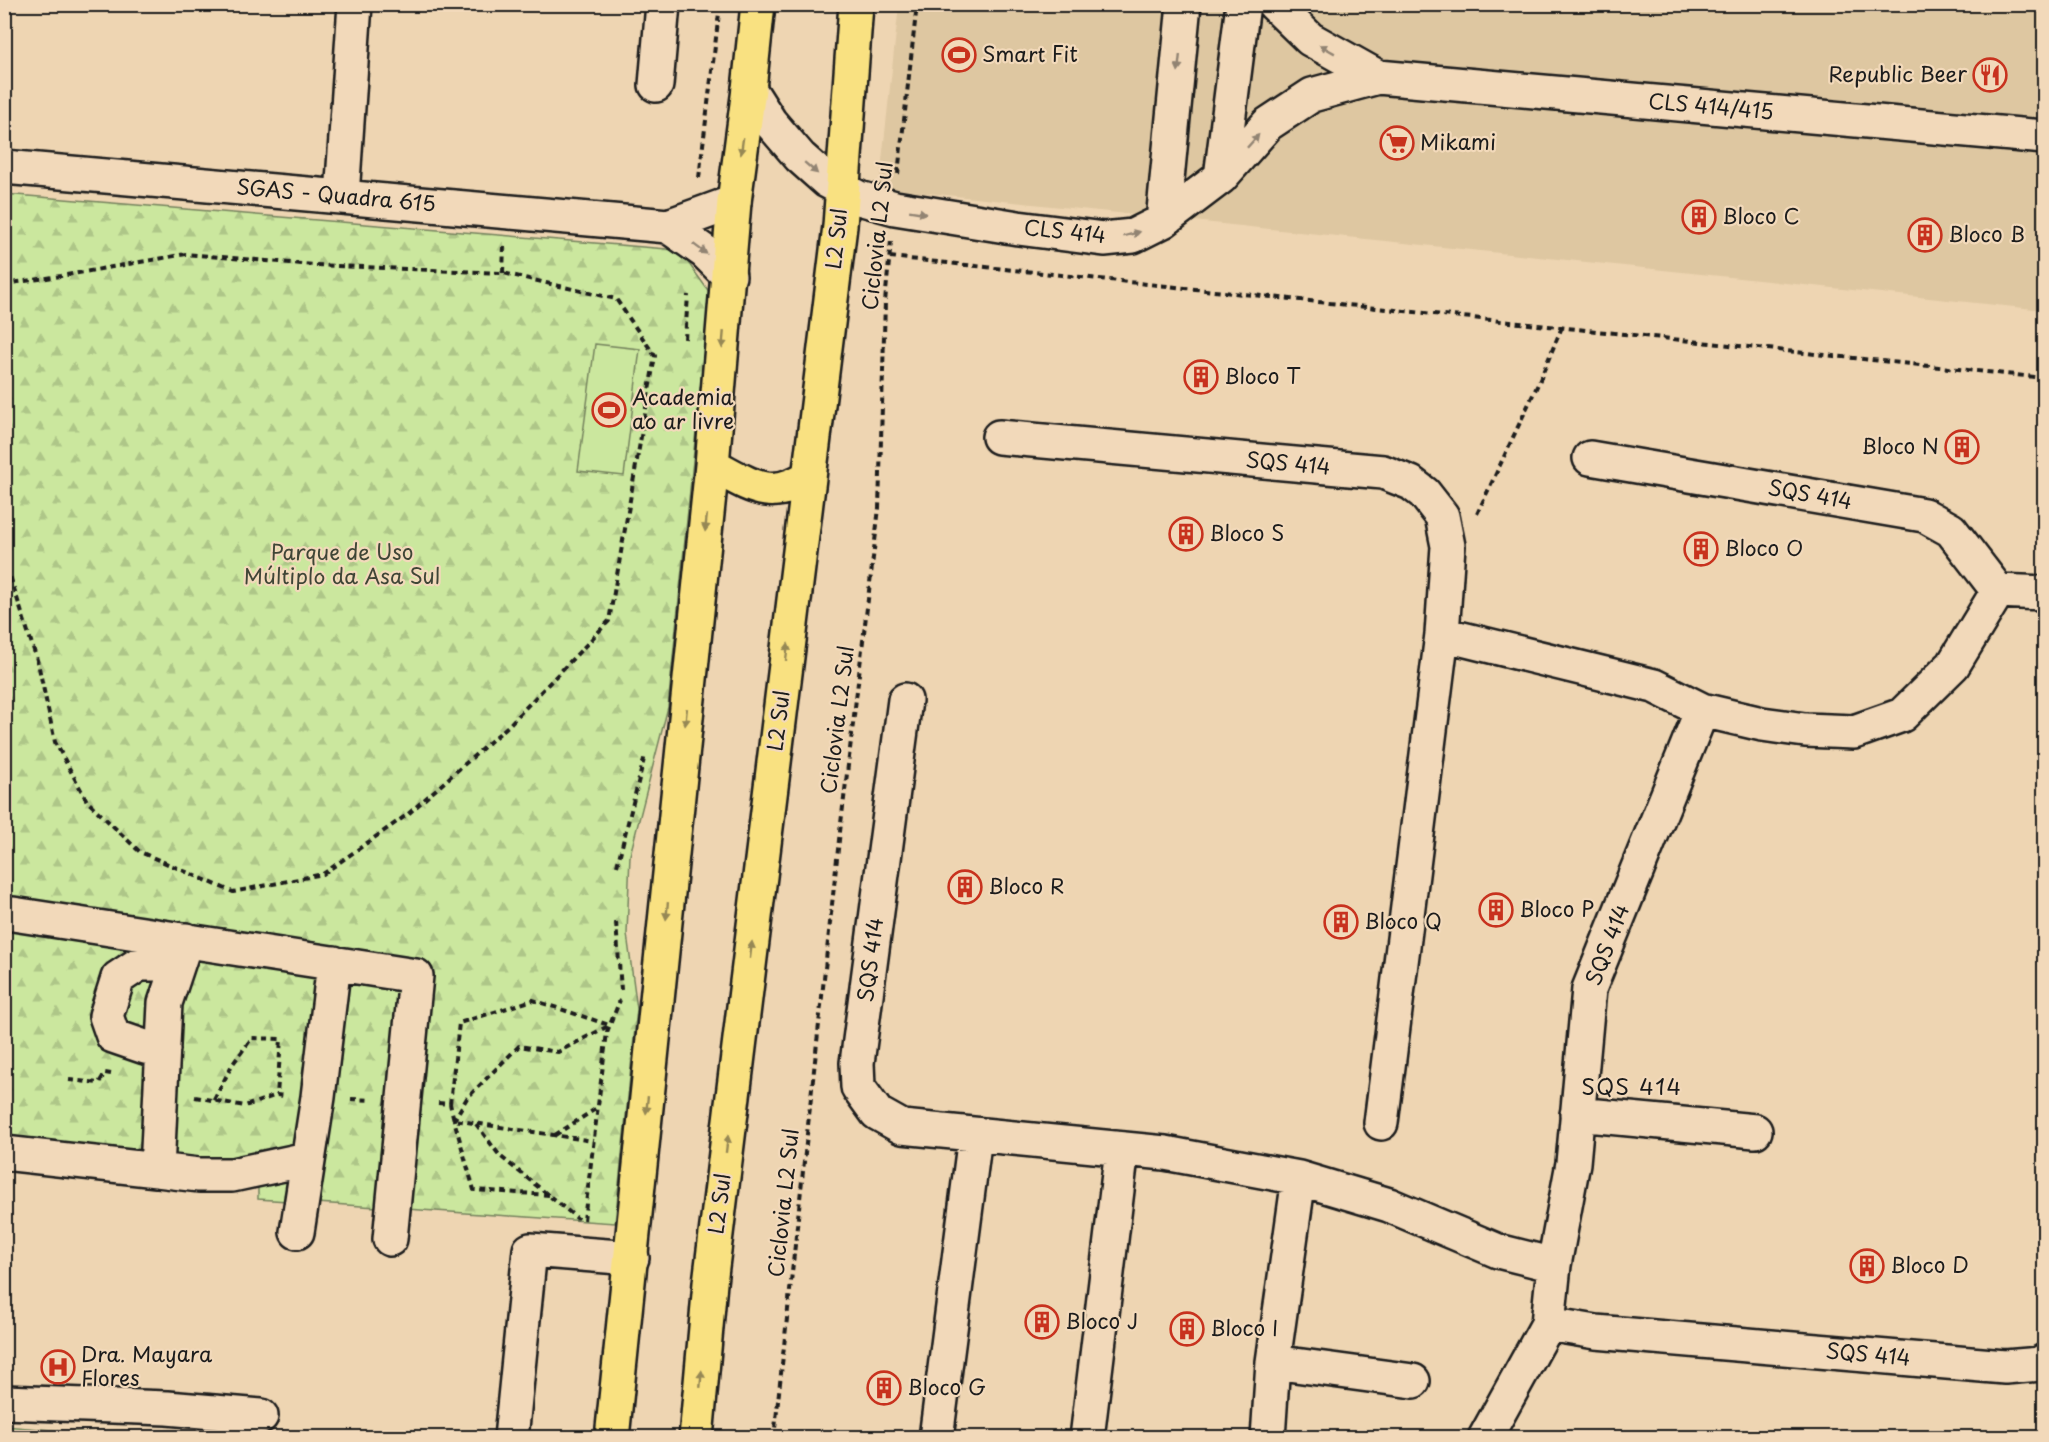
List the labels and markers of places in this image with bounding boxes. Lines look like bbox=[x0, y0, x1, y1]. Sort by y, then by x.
sports icon: Smart Fit bbox=[941, 37, 977, 73]
place label: Smart Fit bbox=[982, 37, 1078, 69]
place label: Republic Beer bbox=[1828, 57, 1967, 89]
restaurant icon: Republic Beer bbox=[1972, 57, 2008, 93]
supermarket icon: Mikami bbox=[1379, 125, 1415, 161]
place label: Mikami bbox=[1420, 125, 1496, 157]
building icon: Bloco C bbox=[1681, 199, 1717, 235]
place label: Bloco C bbox=[1722, 199, 1800, 231]
building icon: Bloco B bbox=[1907, 217, 1943, 253]
place label: Bloco B bbox=[1948, 217, 2025, 249]
building icon: Bloco T bbox=[1183, 359, 1219, 395]
place label: Bloco T bbox=[1224, 359, 1301, 391]
place label: Academia ao ar livre bbox=[632, 380, 734, 436]
sports icon: Academia ao ar livre bbox=[591, 392, 627, 428]
place label: Bloco N bbox=[1861, 429, 1939, 461]
building icon: Bloco N bbox=[1944, 429, 1980, 465]
building icon: Bloco S bbox=[1168, 516, 1204, 552]
place label: Bloco S bbox=[1209, 516, 1284, 548]
building icon: Bloco O bbox=[1683, 531, 1719, 567]
place label: Bloco O bbox=[1724, 531, 1803, 563]
building icon: Bloco R bbox=[947, 869, 983, 905]
place label: Bloco R bbox=[988, 869, 1065, 901]
building icon: Bloco P bbox=[1478, 892, 1514, 928]
place label: Bloco P bbox=[1519, 892, 1594, 924]
building icon: Bloco Q bbox=[1323, 904, 1359, 940]
place label: Bloco Q bbox=[1364, 904, 1442, 936]
building icon: Bloco D bbox=[1849, 1248, 1885, 1284]
place label: Bloco D bbox=[1890, 1248, 1969, 1280]
building icon: Bloco J bbox=[1024, 1304, 1060, 1340]
place label: Bloco J bbox=[1065, 1304, 1138, 1336]
building icon: Bloco I bbox=[1169, 1311, 1205, 1347]
place label: Bloco I bbox=[1210, 1311, 1279, 1343]
place label: Dra. Mayara Flores bbox=[81, 1337, 213, 1393]
hospital icon: Dra. Mayara Flores bbox=[40, 1349, 76, 1385]
building icon: Bloco G bbox=[866, 1370, 902, 1406]
place label: Bloco G bbox=[907, 1370, 986, 1402]

